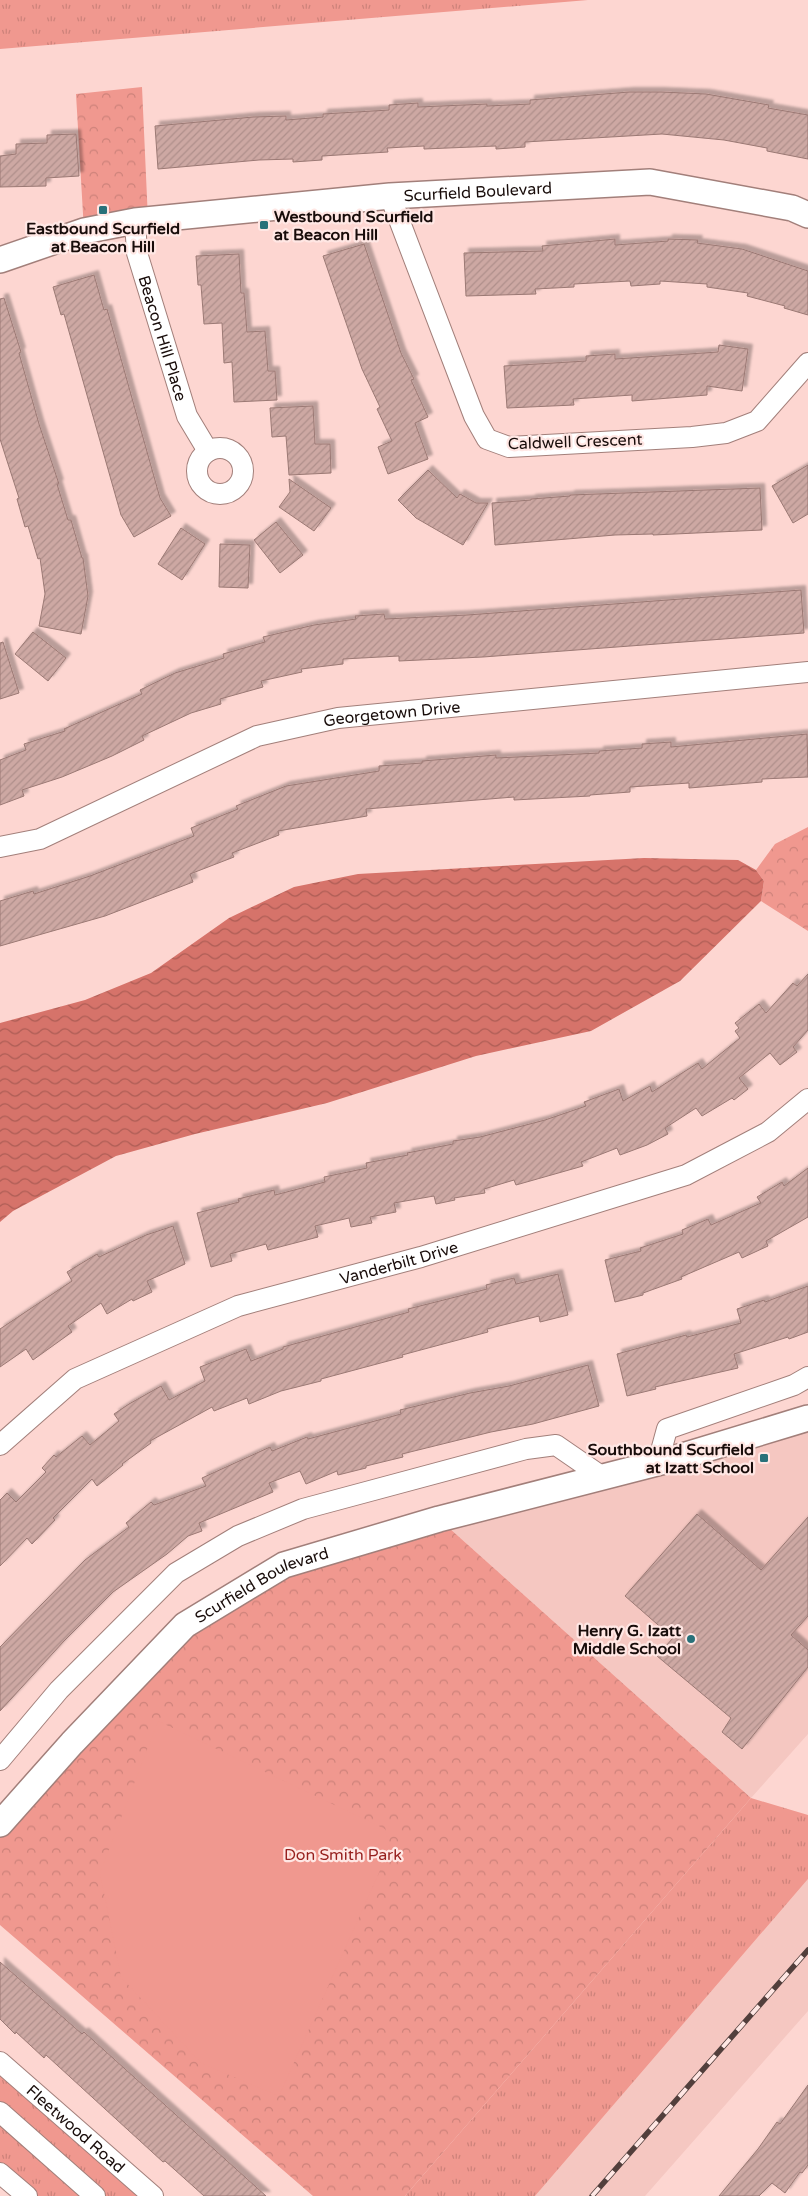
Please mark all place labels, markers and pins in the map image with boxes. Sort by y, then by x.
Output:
marker: Eastbound Scurfield at Beacon Hill [97,204,109,216]
place label: Westbound Scurfield at Beacon Hill [274,207,433,245]
place label: Eastbound Scurfield at Beacon Hill [26,219,180,257]
marker: Westbound Scurfield at Beacon Hill [258,219,270,231]
place label: Southbound Scurfield at Izatt School [588,1440,754,1478]
marker: Southbound Scurfield at Izatt School [758,1452,770,1464]
place label: Henry G. Izatt Middle School [573,1621,682,1659]
marker: Henry G. Izatt Middle School [685,1633,697,1645]

